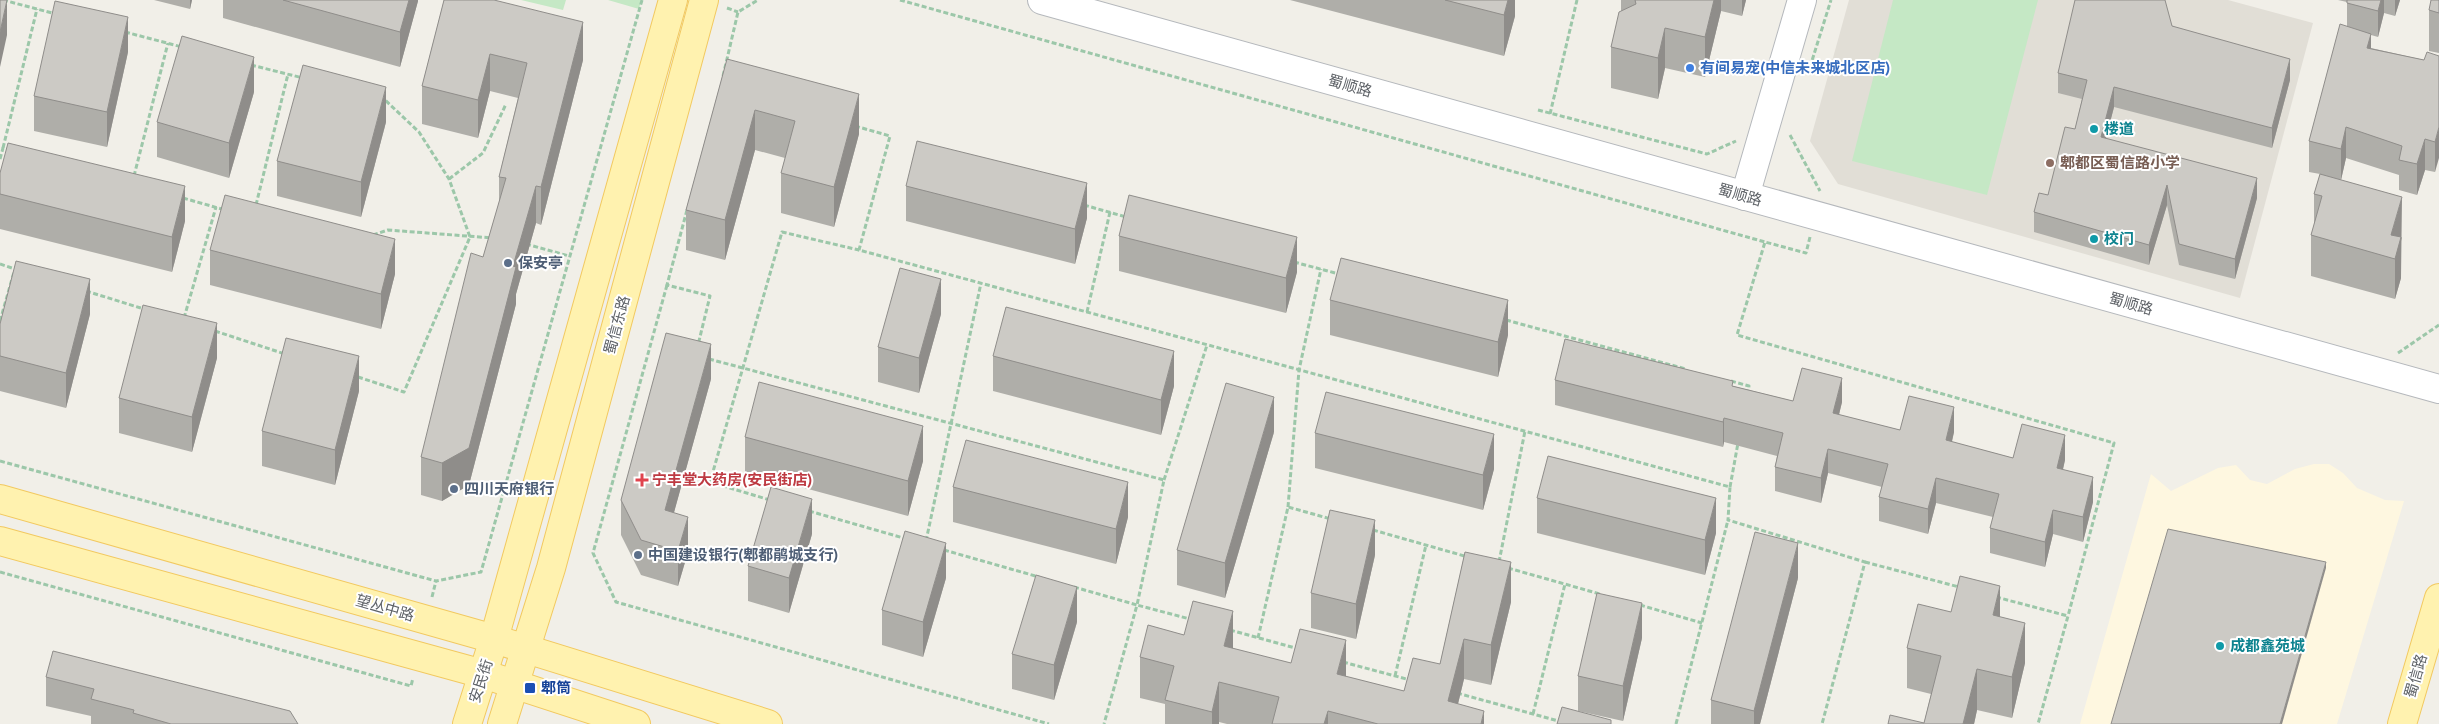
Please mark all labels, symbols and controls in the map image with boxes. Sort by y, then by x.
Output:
place label: 有间易宠(中信未来城北区店) [1700,59,1890,76]
marker: 有间易宠(中信未来城北区店) [1684,62,1696,74]
street label: 蜀顺路 [1326,71,1374,100]
place label: 楼道 [2104,120,2134,137]
marker: 楼道 [2088,123,2100,135]
place label: 郫都区蜀信路小学 [2060,154,2180,171]
marker: 郫都区蜀信路小学 [2044,157,2056,169]
street label: 蜀顺路 [1716,180,1764,209]
place label: 校门 [2104,230,2134,247]
marker: 校门 [2088,233,2100,245]
place label: 保安亭 [518,254,563,271]
marker: 保安亭 [502,257,514,269]
street label: 蜀顺路 [2107,289,2155,318]
street label: 蜀信东路 [601,294,632,356]
place label: 宁丰堂大药房(安民街店) [652,471,812,488]
marker: 宁丰堂大药房(安民街店) [636,474,648,486]
place label: 四川天府银行 [464,480,554,497]
marker: 四川天府银行 [448,483,460,495]
place label: 中国建设银行(郫都鹃城支行) [648,546,838,563]
marker: 中国建设银行(郫都鹃城支行) [632,549,644,561]
street label: 望丛中路 [354,591,416,624]
place label: 成都鑫苑城 [2230,637,2305,654]
marker: 成都鑫苑城 [2214,640,2226,652]
street label: 蜀信路 [2401,652,2430,700]
street label: 安民街 [465,657,496,705]
place label: 郫筒 [541,679,571,696]
marker: 郫筒 [523,681,537,695]

